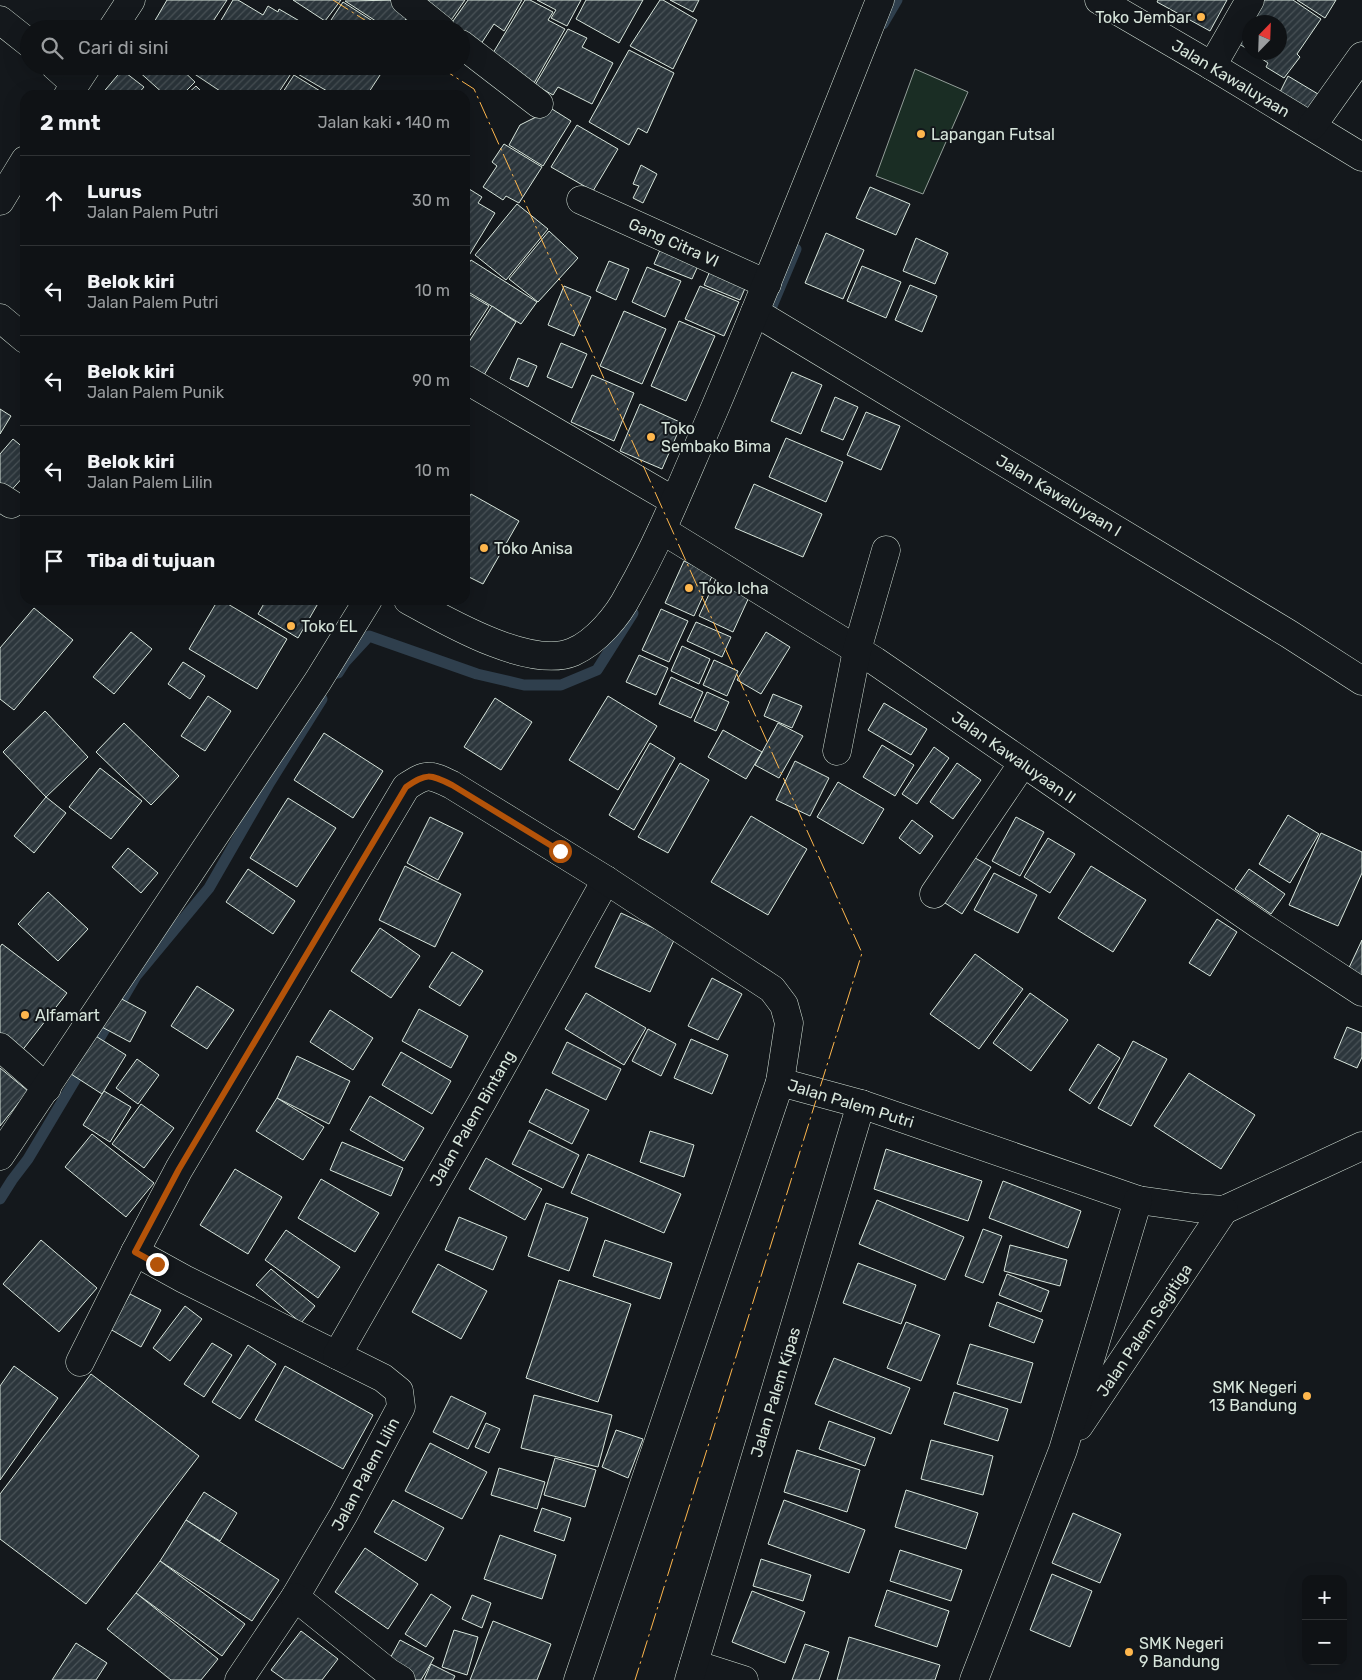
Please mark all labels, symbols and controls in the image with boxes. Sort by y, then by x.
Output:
place label: Toko Jembar [1095,8,1191,27]
marker: Toko Jembar [1195,11,1207,23]
north arrow [1242,15,1287,60]
search box [20,20,470,75]
icon: search [38,34,66,62]
text: Cari di sini [78,36,169,59]
street label: Jalan Kawaluyaan [1168,36,1293,121]
text: 2 mnt [40,110,101,135]
text: Jalan kaki · 140 m [317,113,450,132]
place label: Lapangan Futsal [931,125,1055,144]
marker: Lapangan Futsal [915,128,927,140]
text: Lurus [87,180,142,203]
icon: ahead [40,187,68,215]
text: 30 m [412,191,450,210]
text: Jalan Palem Putri [87,203,218,222]
street label: Gang Citra VI [626,214,722,271]
text: Belok kiri [87,270,174,293]
icon: left [40,277,68,305]
text: 10 m [415,281,450,300]
text: Jalan Palem Putri [87,293,218,312]
text: Belok kiri [87,360,174,383]
icon: left [40,367,68,395]
text: 90 m [412,371,450,390]
text: Jalan Palem Punik [87,383,224,402]
place label: Toko Sembako Bima [661,419,771,456]
marker: Toko Sembako Bima [645,431,657,443]
text: Belok kiri [87,450,174,473]
street label: Jalan Kawaluyaan I [993,451,1125,540]
icon: left [40,457,68,485]
text: 10 m [415,461,450,480]
text: Jalan Palem Lilin [87,473,213,492]
place label: Toko Anisa [494,539,573,558]
marker: Toko Anisa [478,542,490,554]
icon: arrive [40,547,68,575]
text: Tiba di tujuan [87,549,215,572]
place label: Toko Icha [699,579,769,598]
marker: Toko Icha [683,582,695,594]
place label: Toko EL [301,617,358,636]
marker: Toko EL [285,620,297,632]
street label: Jalan Kawaluyaan II [948,707,1079,807]
route start [549,840,572,863]
place label: Alfamart [35,1006,100,1025]
marker: Alfamart [19,1009,31,1021]
street label: Jalan Palem Bintang [426,1047,519,1190]
street label: Jalan Palem Putri [785,1075,916,1132]
route end [146,1253,169,1276]
street label: Jalan Palem Segitiga [1093,1260,1196,1400]
street label: Jalan Palem Kipas [747,1325,804,1460]
place label: SMK Negeri 13 Bandung [1209,1378,1297,1415]
marker: SMK Negeri 13 Bandung [1301,1390,1313,1402]
street label: Jalan Palem Lilin [328,1414,403,1534]
map controls [1302,1575,1347,1665]
button: + [1302,1575,1347,1620]
button: − [1302,1620,1347,1665]
place label: SMK Negeri 9 Bandung [1139,1634,1224,1671]
marker: SMK Negeri 9 Bandung [1123,1646,1135,1658]

